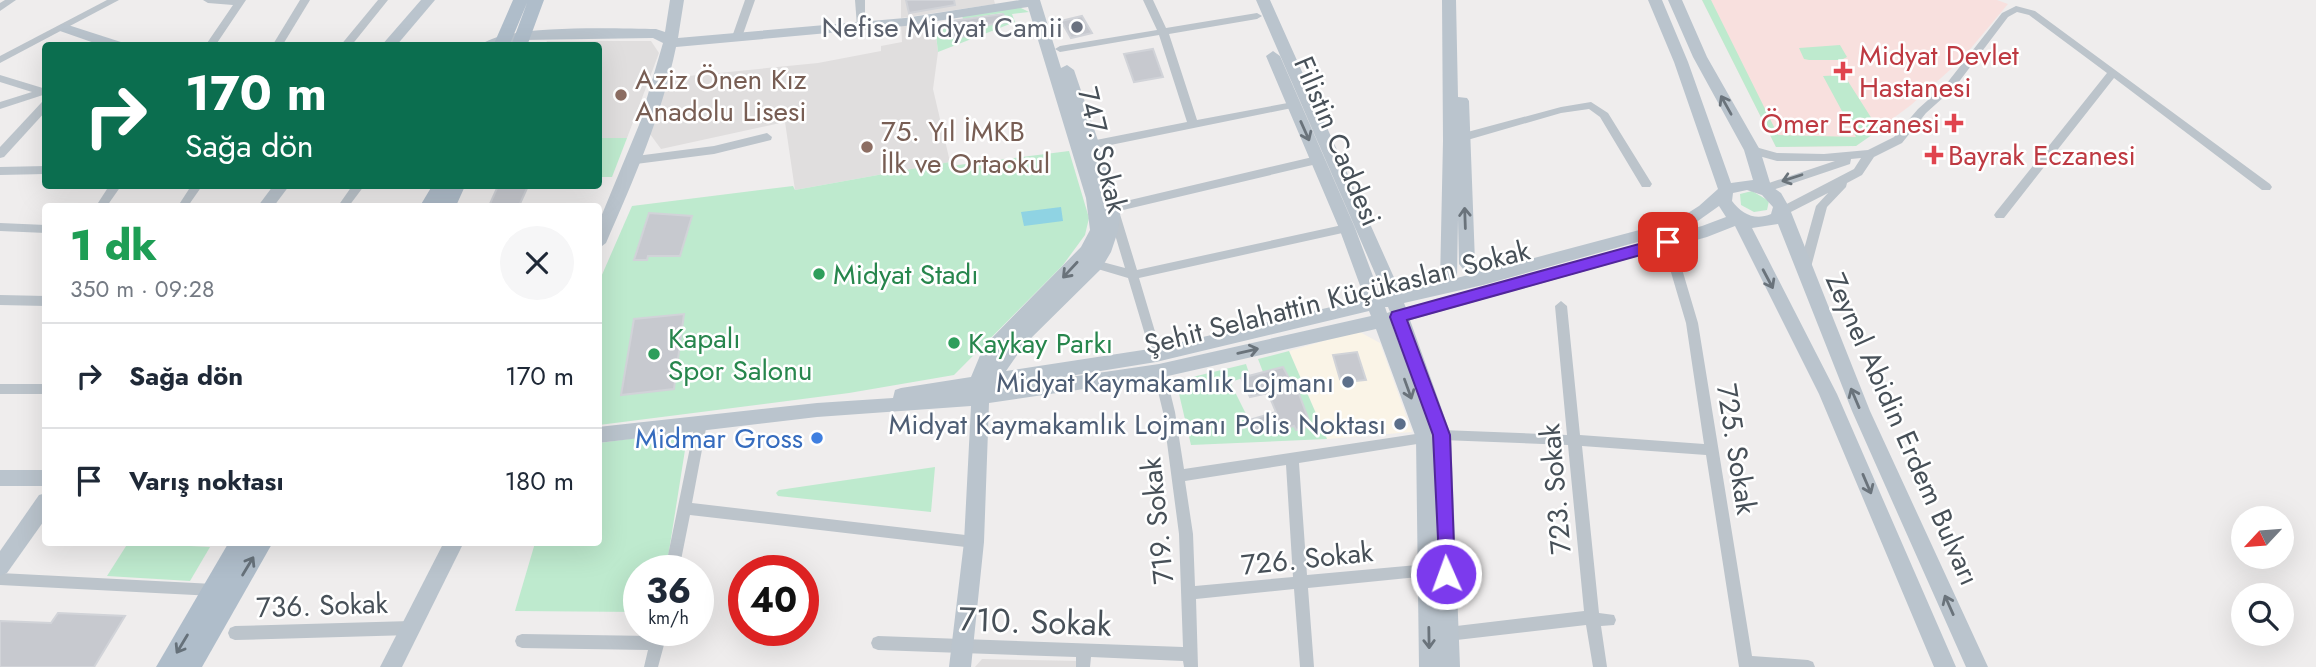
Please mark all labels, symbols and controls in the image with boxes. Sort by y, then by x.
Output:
place label: Nefise Midyat Camii [822,7,1063,48]
marker: Nefise Midyat Camii [1069,19,1085,35]
place label: Midyat Devlet Hastanesi [1859,35,2019,108]
street label: Filistin Caddesi [1283,50,1392,232]
text: 170 m [185,58,327,128]
place label: Aziz Önen Kız Anadolu Lisesi [635,59,807,132]
marker: Midyat Devlet Hastanesi [1833,61,1853,81]
icon: right [70,70,161,161]
street label: 747. Sokak [1067,83,1138,218]
marker: Aziz Önen Kız Anadolu Lisesi [613,87,629,103]
one-way arrow [1719,95,1732,116]
place label: Ömer Eczanesi [1761,103,1940,144]
place label: 75. Yıl İMKB İlk ve Ortaokul [881,111,1050,184]
marker: Ömer Eczanesi [1946,115,1962,131]
one-way arrow [1299,120,1312,141]
text: Sağa dön [185,123,314,169]
place label: Bayrak Eczanesi [1948,135,2136,176]
marker: 75. Yıl İMKB İlk ve Ortaokul [859,139,875,155]
marker: Bayrak Eczanesi [1926,147,1942,163]
one-way arrow [1781,173,1803,185]
one-way arrow [1459,206,1472,229]
pin [1638,212,1698,272]
text: 1 dk [70,215,157,276]
icon: arrive [1649,223,1687,261]
button: close [500,226,574,300]
street label: Şehit Selahattin Küçükaslan Sokak [1140,230,1535,365]
place label: Midyat Stadı [833,254,979,295]
one-way arrow [1062,261,1079,278]
marker: Midyat Stadı [811,266,827,282]
street label: Zeynel Abidin Erdem Bulvarı [1815,267,1990,592]
one-way arrow [1762,268,1775,289]
text: 350 m · 09:28 [70,272,214,306]
place label: Kapalı Spor Salonu [668,318,813,391]
place label: Kaykay Parkı [968,323,1113,364]
marker: Kaykay Parkı [946,335,962,351]
one-way arrow [1236,344,1258,357]
marker: Kapalı Spor Salonu [646,346,662,362]
icon: right [70,357,108,395]
text: Sağa dön [129,357,243,395]
text: 170 m [505,357,574,395]
place label: Midyat Kaymakamlık Lojmanı [996,362,1334,403]
marker: Midyat Kaymakamlık Lojmanı [1340,374,1356,390]
one-way arrow [1402,378,1415,400]
street label: 725. Sokak [1706,381,1767,518]
one-way arrow [1848,387,1861,409]
place label: Midyat Kaymakamlık Lojmanı Polis Noktası [888,404,1386,445]
marker: Midyat Kaymakamlık Lojmanı Polis Noktası [1392,416,1408,432]
place label: Midmar Gross [635,418,803,459]
street label: 723. Sokak [1529,421,1582,556]
marker: Midmar Gross [809,430,825,446]
street label: 719. Sokak [1130,455,1185,586]
icon: arrive [70,462,108,500]
text: Varış noktası [129,462,284,500]
text: 180 m [504,462,574,500]
one-way arrow [1861,473,1874,494]
north arrow [2231,506,2294,569]
map controls [2231,506,2294,646]
street label: 726. Sokak [1239,531,1376,586]
position arrow [1409,537,1483,611]
speed limit sign: 40 [728,555,819,646]
one-way arrow [242,556,256,576]
text: 36 [646,566,691,616]
street label: 736. Sokak [256,583,389,628]
button: search [2231,583,2294,646]
street label: 710. Sokak [958,595,1113,648]
one-way arrow [1942,595,1955,616]
text: km/h [648,605,689,631]
one-way arrow [1423,626,1436,649]
one-way arrow [175,634,189,654]

